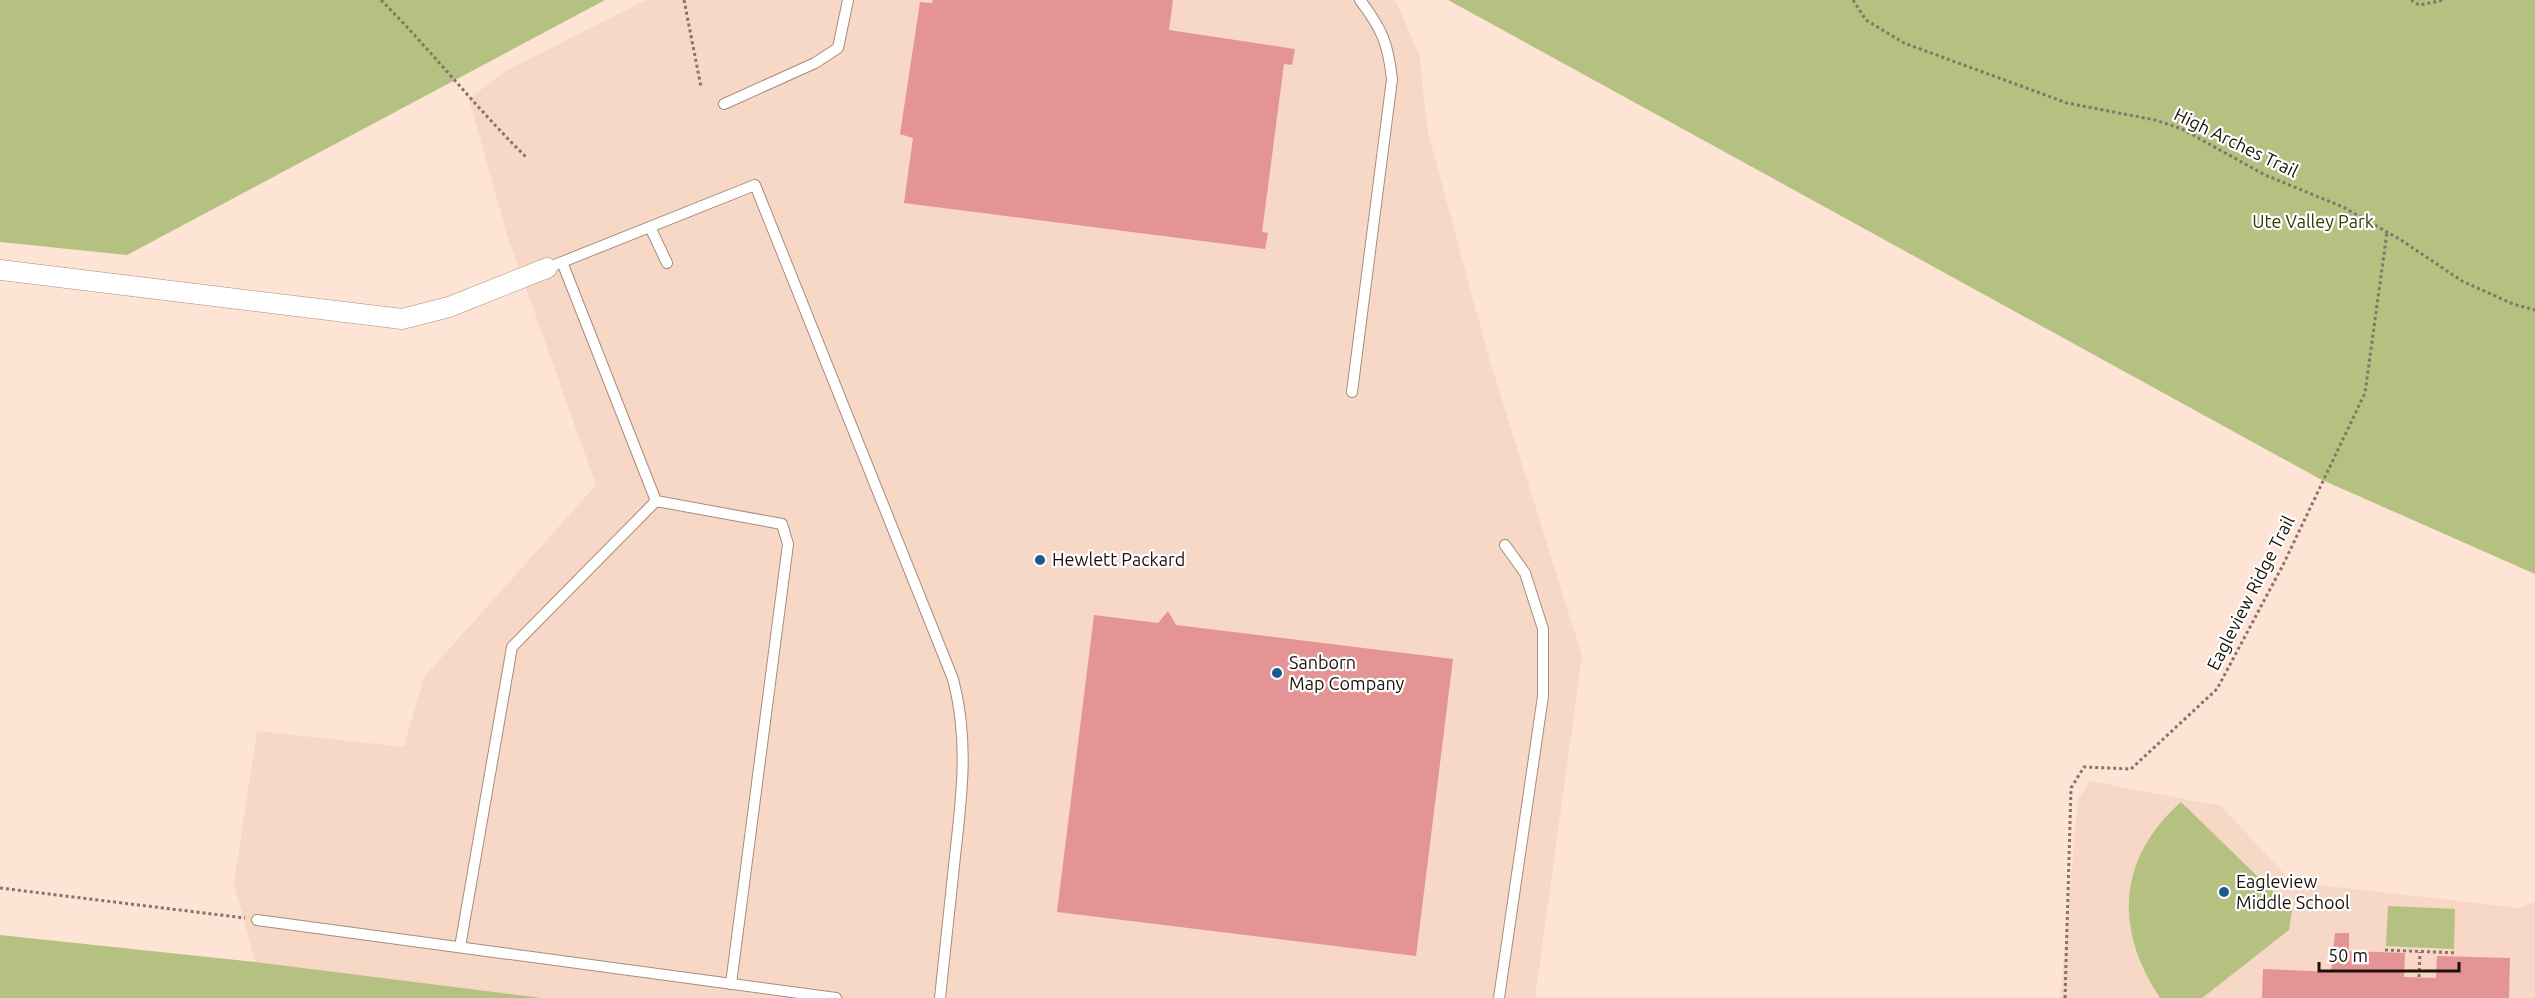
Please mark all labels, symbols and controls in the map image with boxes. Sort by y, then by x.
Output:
street label: High Arches Trail [2171,103,2302,181]
park label: Ute Valley Park [2252,211,2374,231]
street label: Eagleview Ridge Trail [2202,512,2298,673]
place label: Hewlett Packard [1052,549,1185,569]
marker: Hewlett Packard [1033,553,1047,567]
place label: Sanborn Map Company [1289,652,1405,693]
marker: Sanborn Map Company [1270,666,1284,680]
place label: Eagleview Middle School [2236,871,2350,912]
marker: Eagleview Middle School [2217,885,2231,899]
scale bar [2319,935,2458,973]
text: 50 m [2328,945,2368,965]

